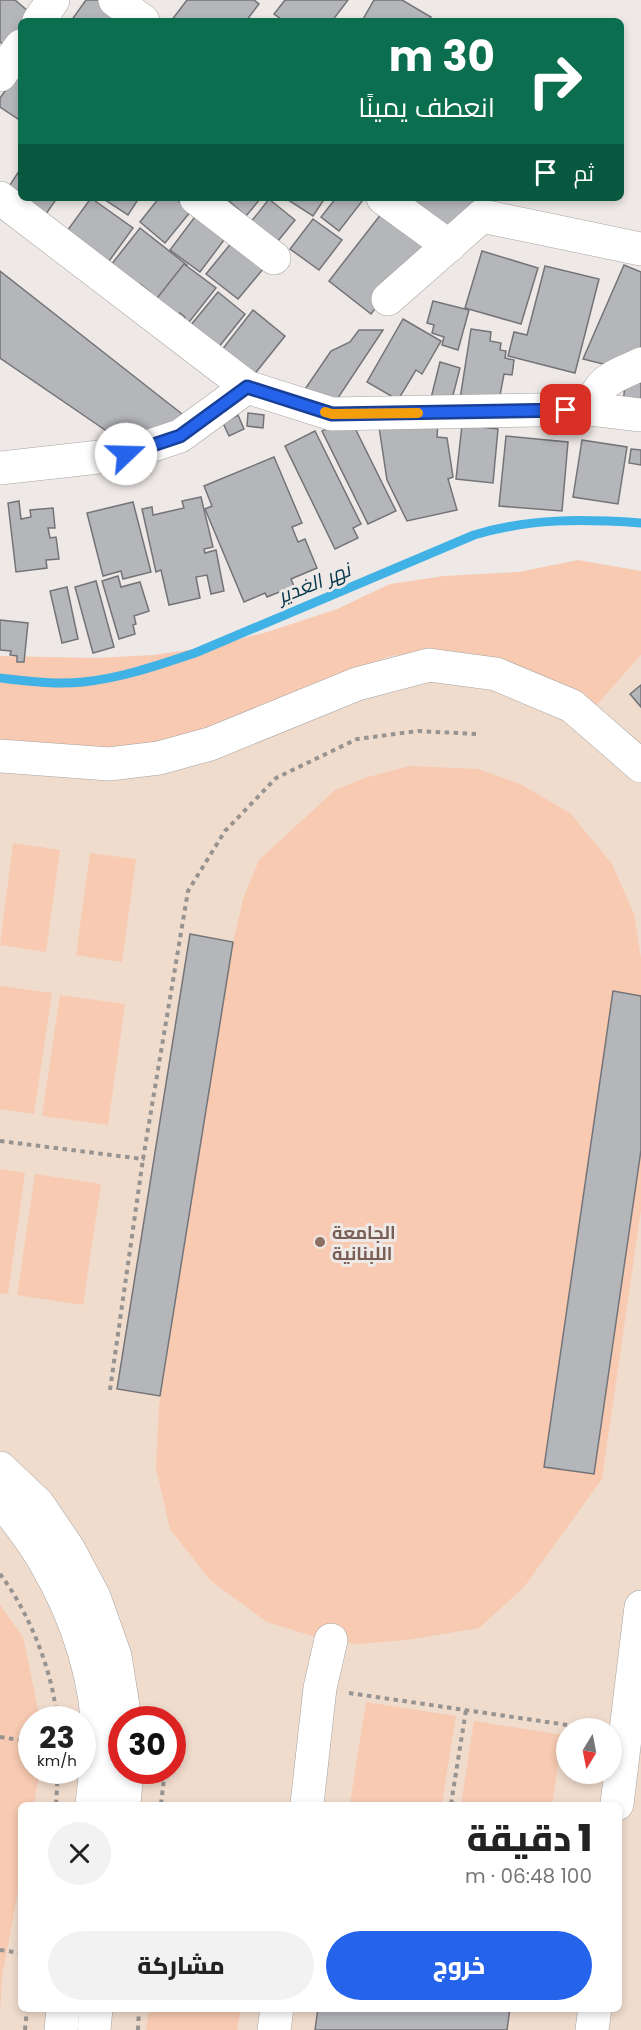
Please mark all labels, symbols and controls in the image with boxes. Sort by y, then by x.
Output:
text: 30 m [389,27,495,86]
icon: right [516,42,594,120]
text: انعطف يمينًا [358,89,495,126]
icon: arrive [529,156,562,189]
text: ثم [574,158,594,189]
pin [540,384,591,435]
icon: arrive [549,393,582,426]
position arrow [94,422,158,486]
water label: نهر الغدير [271,555,357,611]
place label: الجامعة اللبنانية [332,1220,396,1266]
marker: الجامعة اللبنانية [313,1235,327,1249]
speed limit sign: 30 [108,1706,186,1784]
text: 23 [39,1716,75,1759]
north arrow [556,1718,622,1784]
map controls [556,1718,622,1784]
text: km/h [37,1750,77,1771]
text: 1 دقيقة [467,1813,592,1864]
button: close [48,1822,111,1885]
text: 100 m · 06:48 [465,1862,592,1890]
button: مشاركة [48,1931,314,2000]
button: خروج [326,1931,592,2000]

